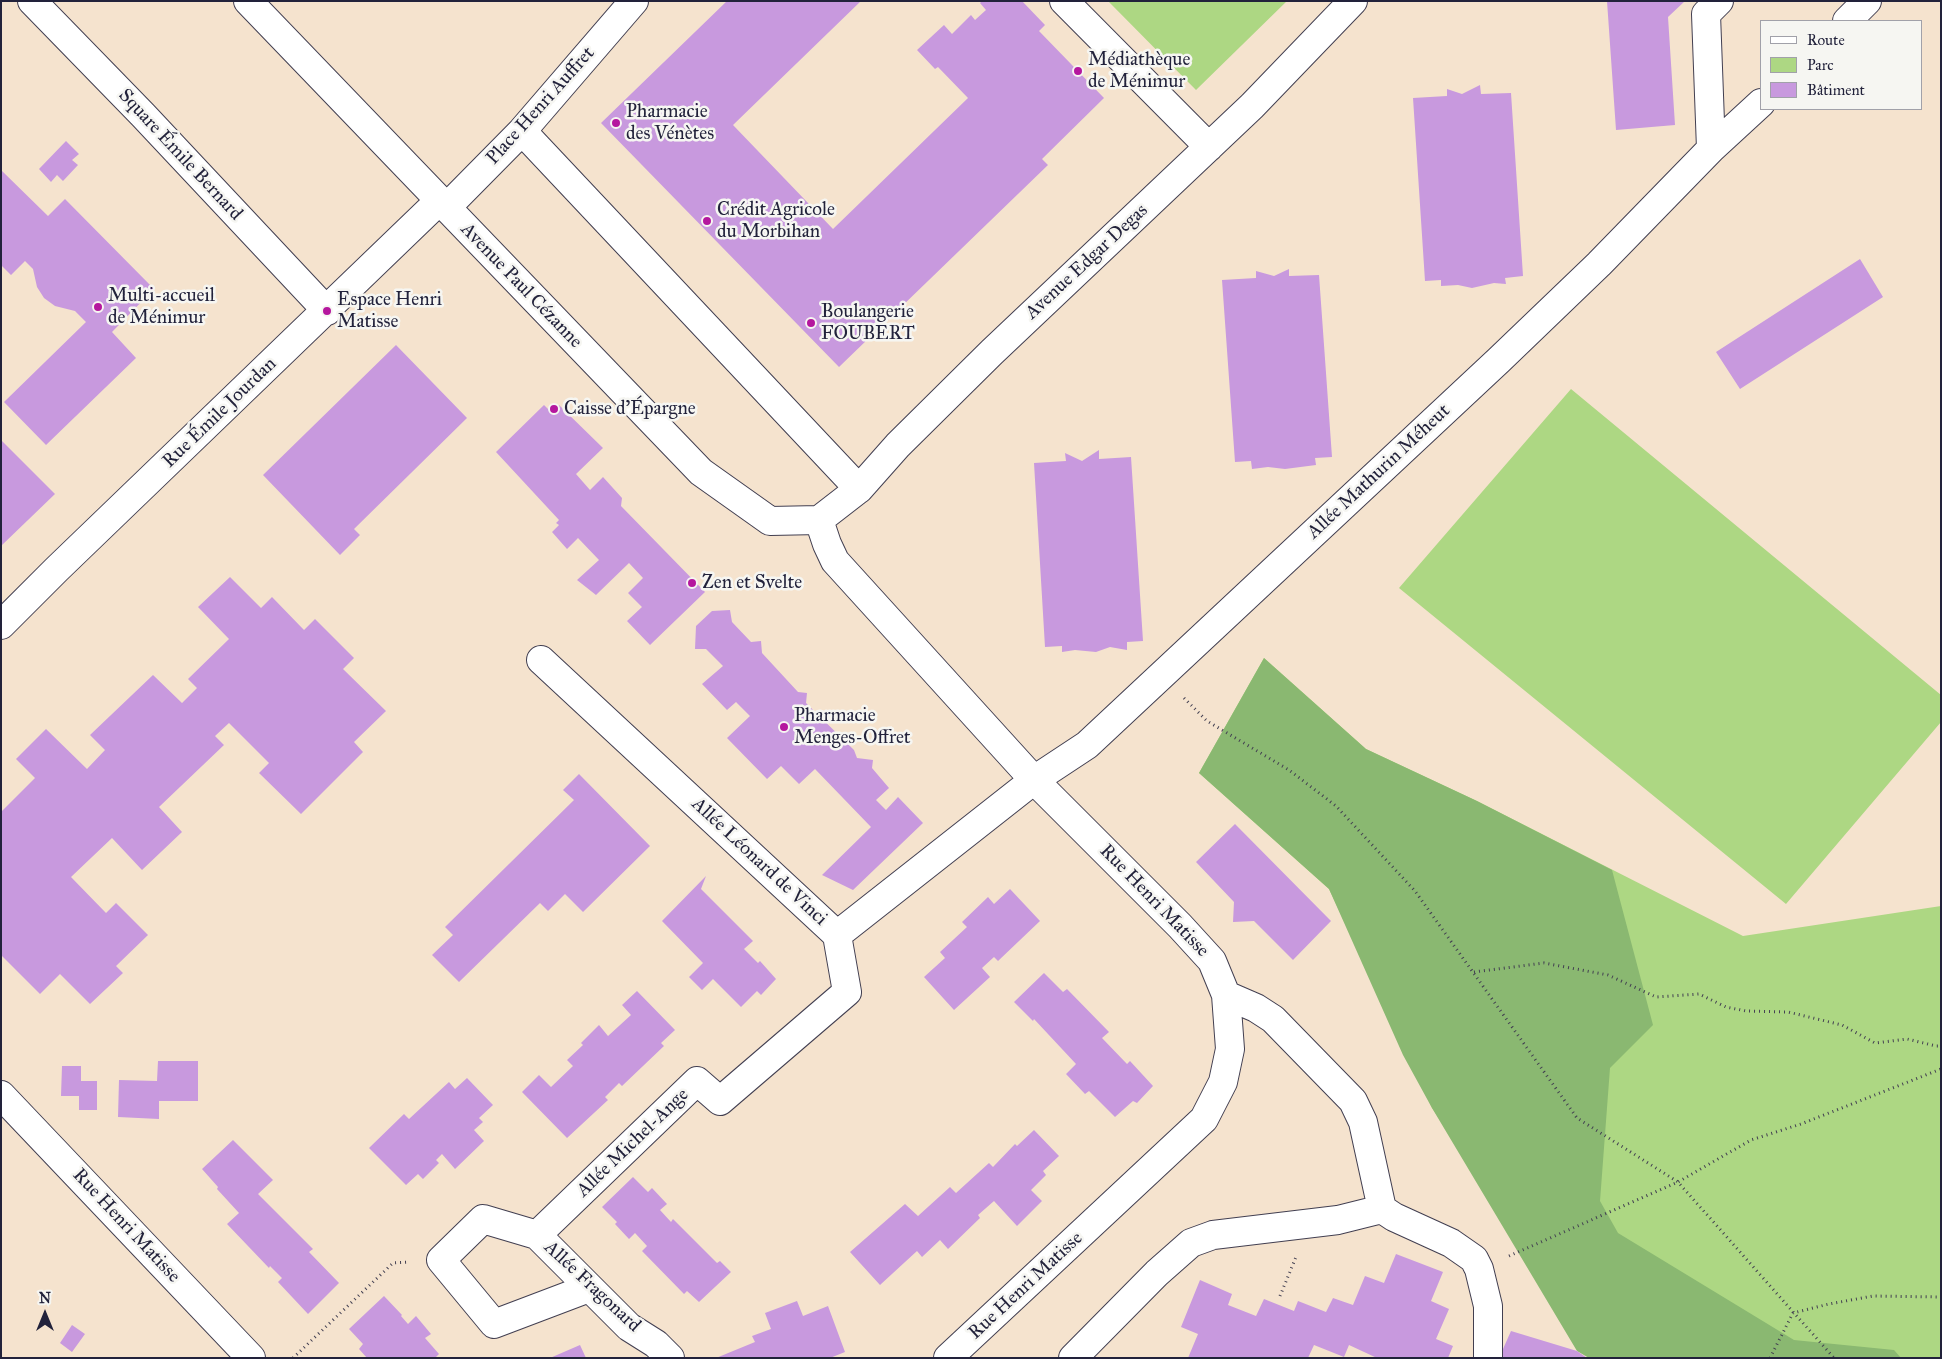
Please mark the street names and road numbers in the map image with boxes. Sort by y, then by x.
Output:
street label: Place Henri Auffret [482,42,600,170]
street label: Square Émile Bernard [113,85,247,225]
street label: Avenue Edgar Degas [1021,199,1153,325]
street label: Avenue Paul Cézanne [455,219,587,353]
street label: Rue Émile Jourdan [158,353,282,473]
street label: Allée Mathurin Méheut [1303,400,1455,544]
street label: Allée Léonard de Vinci [686,793,832,931]
street label: Rue Henri Matisse [1095,840,1213,962]
street label: Allée Michel-Ange [572,1084,694,1202]
street label: Rue Henri Matisse [67,1164,185,1288]
street label: Rue Henri Matisse [964,1227,1088,1345]
street label: Allée Fragonard [539,1237,645,1337]

